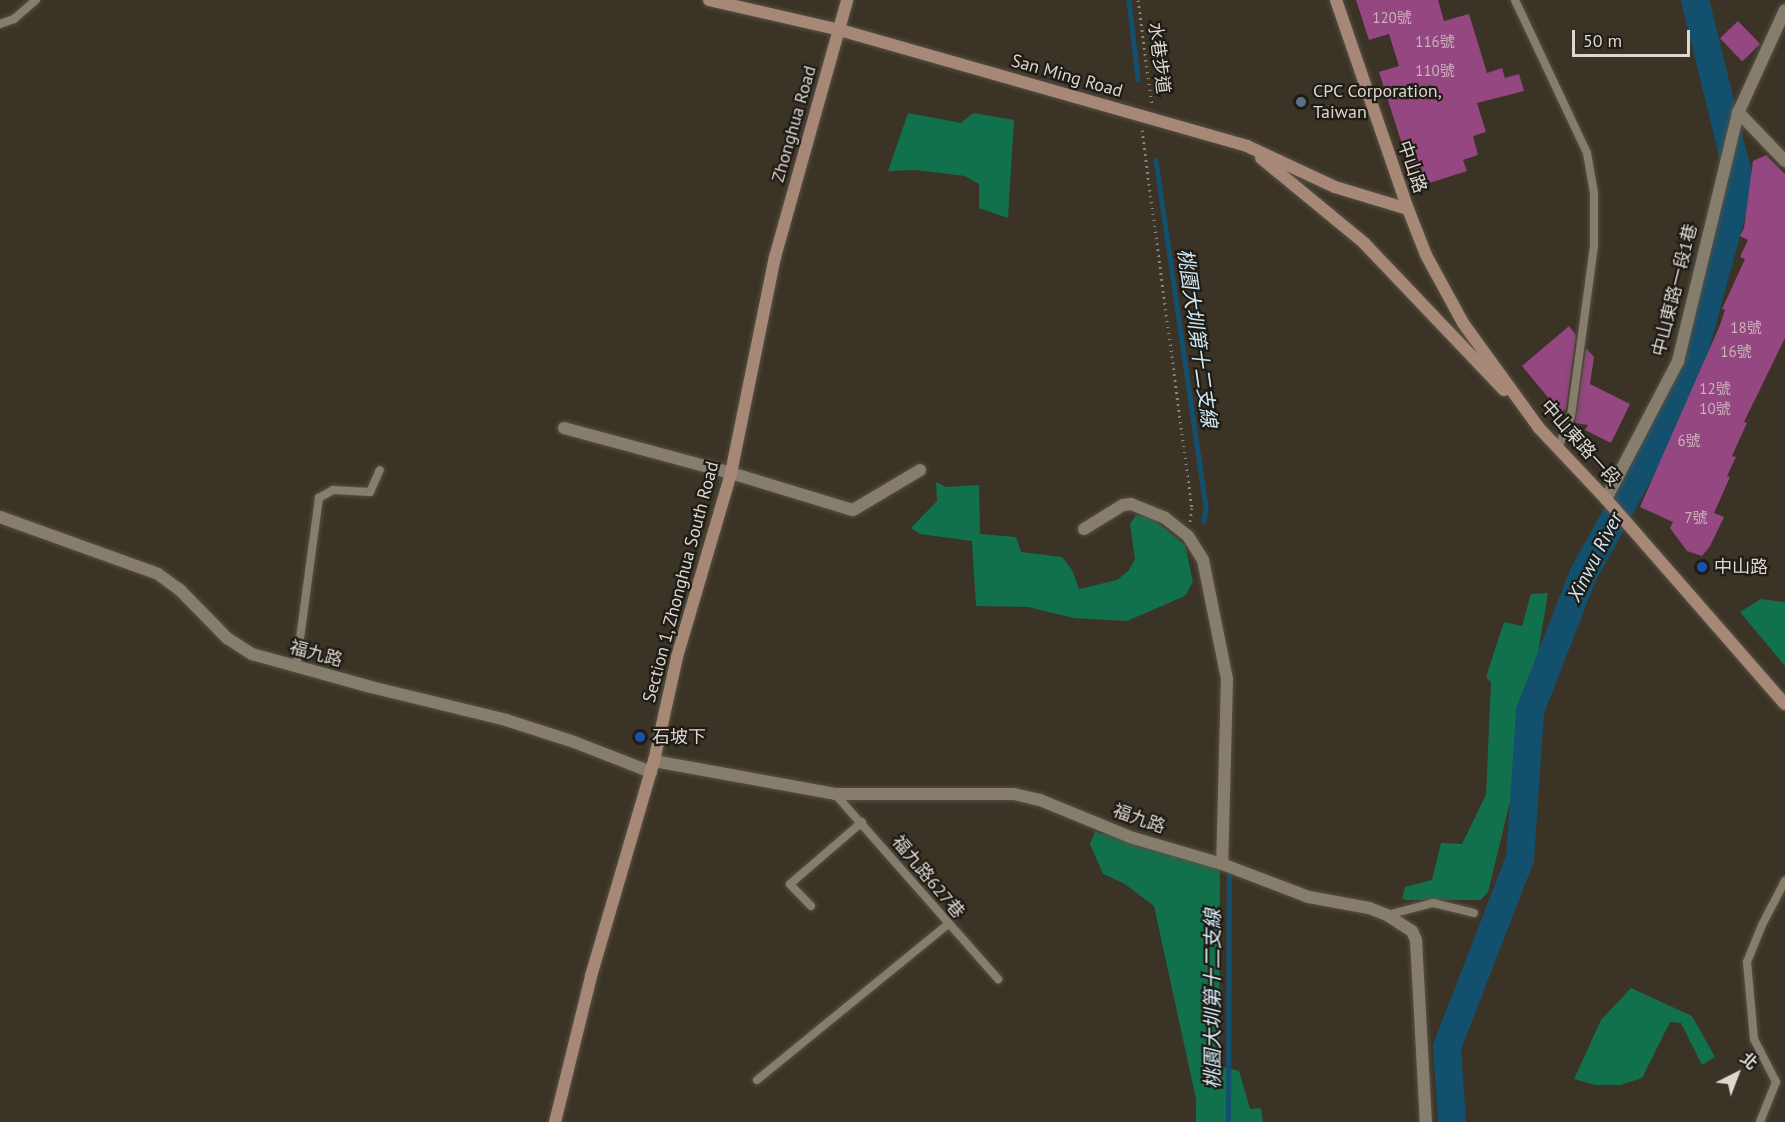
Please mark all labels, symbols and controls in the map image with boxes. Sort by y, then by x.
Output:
house number: 120號 [1372,9,1412,27]
scale bar [1575,18,1694,56]
street label: 水巷步道 [1144,21,1174,95]
text: 50 m [1583,29,1622,52]
house number: 116號 [1415,33,1455,51]
street label: San Ming Road [1009,50,1125,102]
house number: 110號 [1415,62,1455,80]
street label: Zhonghua Road [767,63,821,185]
place label: CPC Corporation, Taiwan [1313,81,1442,124]
marker: CPC Corporation, Taiwan [1294,95,1308,109]
street label: 中山路 [1393,138,1431,196]
street label: 中山東路一段1巷 [1648,221,1702,359]
water label: 桃園大圳第十二支線 [1173,247,1221,429]
house number: 18號 [1730,319,1762,337]
house number: 16號 [1720,343,1752,361]
house number: 12號 [1699,380,1731,398]
street label: 中山東路一段 [1536,396,1624,490]
house number: 10號 [1699,400,1731,418]
house number: 6號 [1677,432,1701,450]
street label: Section 1, Zhonghua South Road [638,458,724,706]
water label: Xinwu River [1562,508,1628,606]
house number: 7號 [1684,509,1708,527]
place label: 中山路 [1714,556,1768,578]
marker: 中山路 [1695,560,1709,574]
street label: 福九路 [287,637,345,671]
place label: 石坡下 [652,726,706,748]
marker: 石坡下 [633,730,647,744]
street label: 福九路 [1110,800,1168,838]
street label: 福九路627巷 [887,831,969,923]
water label: 桃園大圳第十二支線 [1201,909,1225,1089]
north arrow [1707,1044,1767,1104]
text: 北 [1736,1048,1762,1073]

